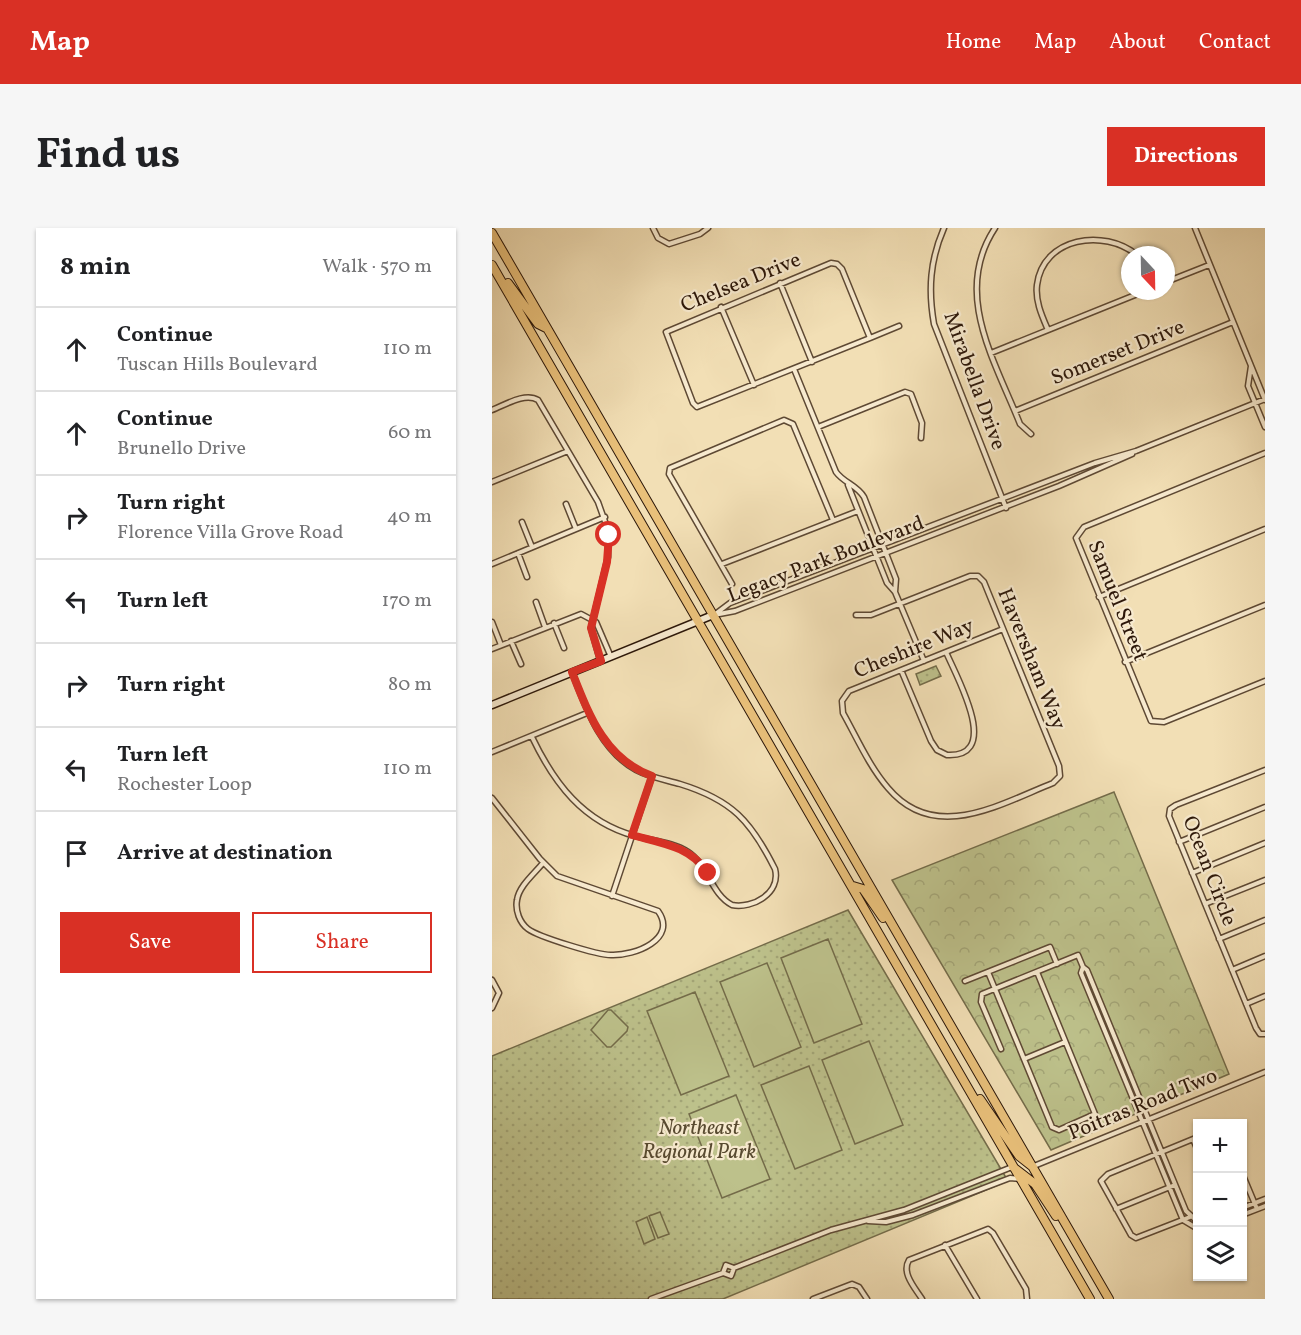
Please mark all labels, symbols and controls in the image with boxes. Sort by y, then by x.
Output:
text: Map [30,23,90,62]
text: Home [946,28,1001,57]
text: Map [1034,28,1076,57]
text: About [1109,28,1166,57]
text: Contact [1199,28,1271,57]
text: Find us [36,127,180,186]
button: Directions [1107,127,1265,186]
street label: Chelsea Drive [677,246,806,320]
north arrow [1121,246,1175,300]
text: 8 min [60,249,131,285]
text: Walk · 570 m [322,253,432,281]
street label: Mirabella Drive [936,308,1012,454]
street label: Somerset Drive [1047,313,1189,393]
text: Continue [117,320,213,351]
icon: ahead [60,333,93,366]
text: 110 m [383,335,432,363]
text: Tuscan Hills Boulevard [117,351,318,379]
text: Continue [117,404,213,435]
icon: ahead [60,417,93,450]
text: 60 m [388,419,432,447]
text: Brunello Drive [117,435,246,463]
text: Turn right [117,488,225,519]
icon: right [60,501,93,534]
text: 40 m [387,503,432,531]
street label: Legacy Park Boulevard [723,509,929,611]
text: Florence Villa Grove Road [117,519,344,547]
route start [595,521,621,547]
street label: Samuel Street [1080,536,1154,666]
street label: Haversham Way [989,584,1073,735]
icon: left [60,585,93,618]
text: Turn left [117,586,208,617]
text: 170 m [382,587,432,615]
street label: Cheshire Way [850,612,979,686]
icon: right [60,669,93,702]
text: Turn right [117,670,225,701]
text: 80 m [388,671,432,699]
text: Turn left [117,740,208,771]
icon: left [60,753,93,786]
text: 110 m [383,755,432,783]
text: Rochester Loop [117,771,252,799]
street label: Ocean Circle [1175,812,1243,930]
icon: arrive [60,837,93,870]
text: Arrive at destination [117,838,333,869]
route end [694,859,720,885]
button: Save [60,912,240,973]
button: Share [252,912,432,973]
street label: Poitras Road Two [1064,1062,1222,1148]
park label: Northeast Regional Park [642,1114,756,1167]
map controls [1193,1119,1247,1281]
button: + [1193,1119,1247,1173]
button: − [1193,1173,1247,1227]
button: layers [1193,1227,1247,1281]

